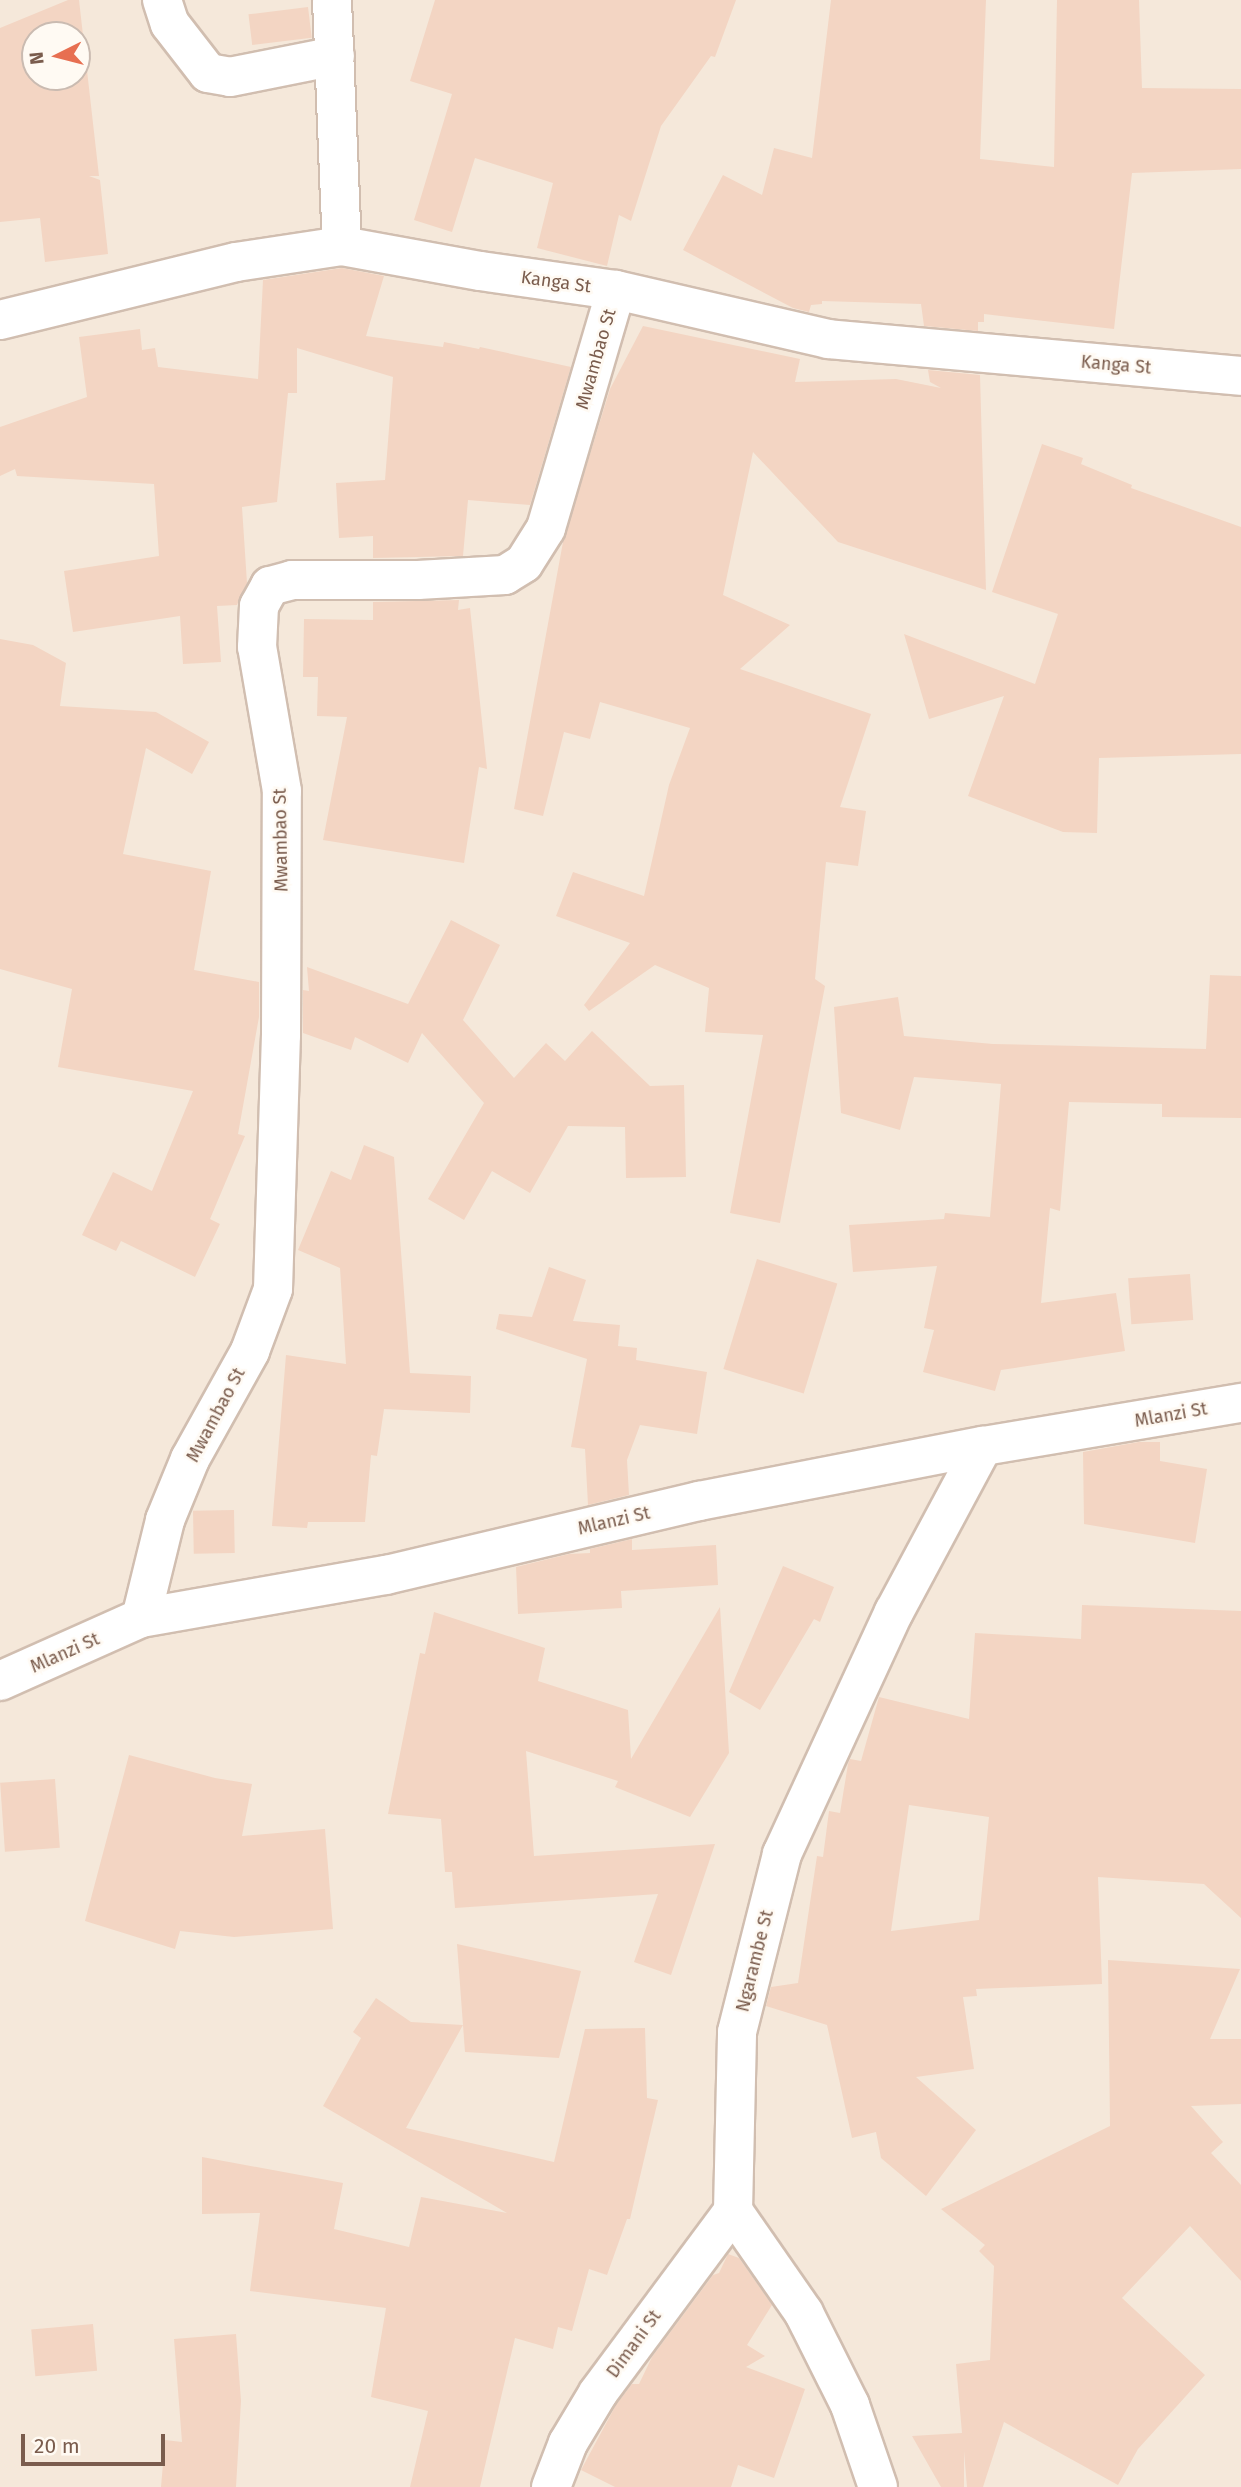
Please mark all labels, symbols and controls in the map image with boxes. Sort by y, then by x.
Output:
north arrow [21,21,91,91]
text: N [25,51,49,66]
street label: Kanga St [519,266,593,298]
street label: Mwambao St [571,306,621,412]
street label: Kanga St [1080,351,1152,379]
street label: Mwambao St [269,788,293,892]
street label: Mwambao St [182,1364,250,1466]
street label: Mlanzi St [1133,1398,1209,1432]
street label: Mlanzi St [576,1502,652,1540]
street label: Mlanzi St [27,1628,103,1678]
street label: Ngarambe St [732,1908,778,2014]
street label: Dimani St [602,2306,666,2382]
scale bar [24,2420,168,2464]
text: 20 m [34,2433,80,2459]

